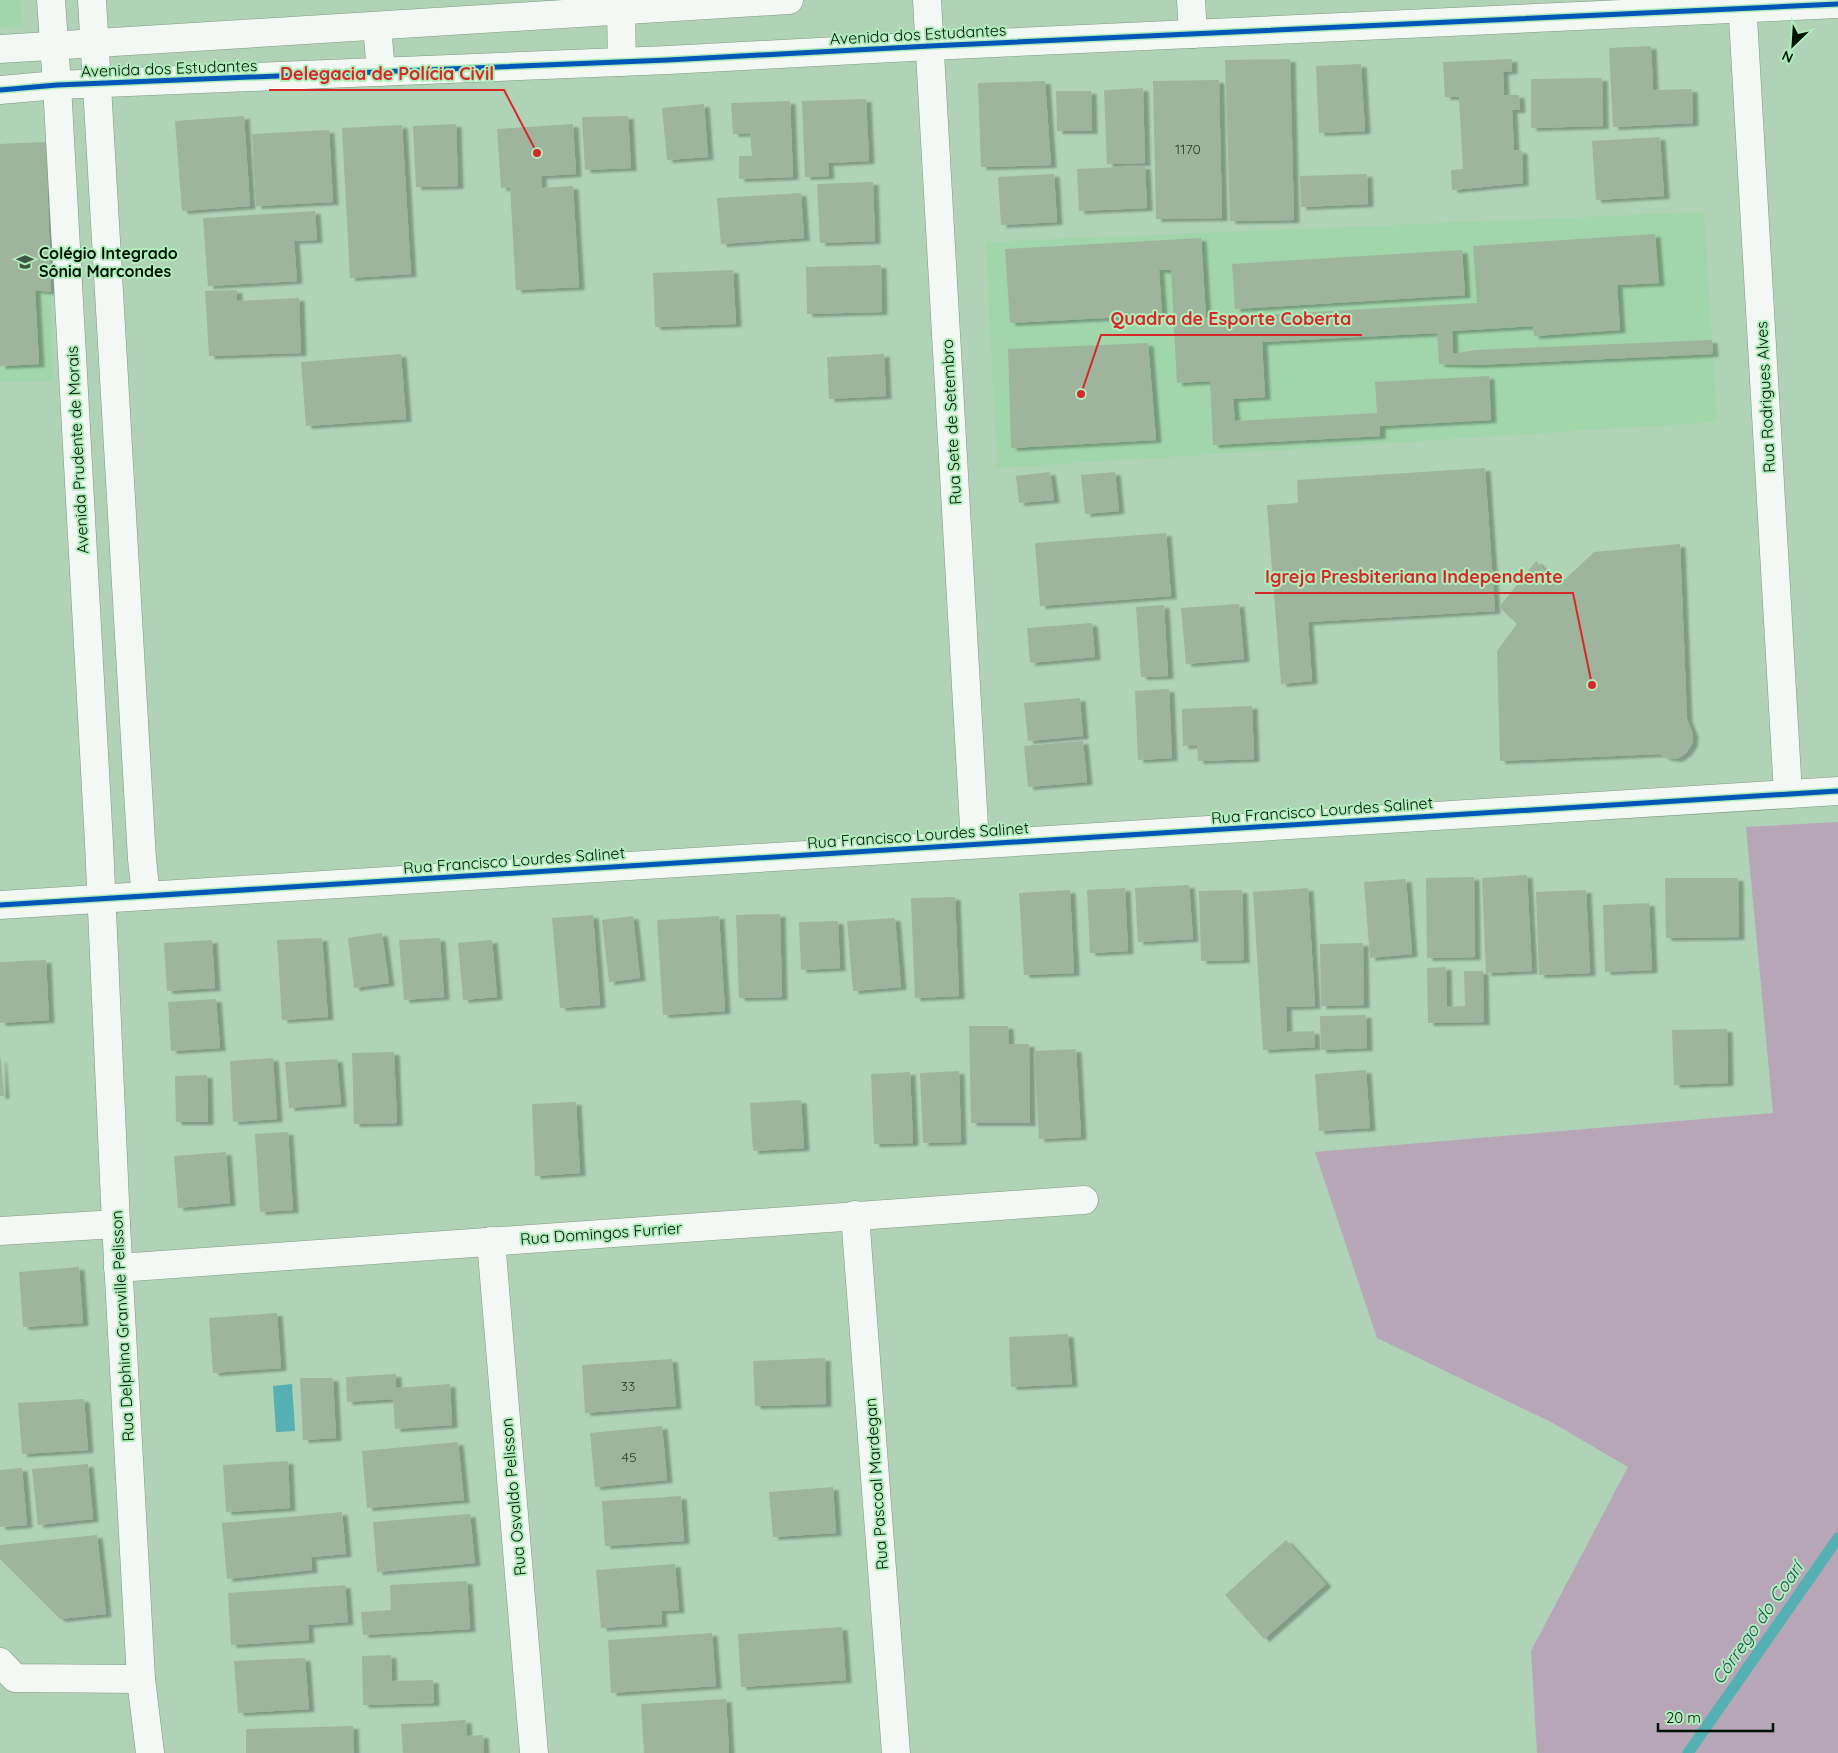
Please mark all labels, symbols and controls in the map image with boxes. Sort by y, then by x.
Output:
street label: Avenida dos Estudantes [829,19,1007,49]
north arrow [1768,20,1818,70]
text: N [1779,46,1796,67]
street label: Avenida dos Estudantes [80,55,258,81]
callout: Delegacia de Polícia Civil [269,57,504,90]
text: Delegacia de Polícia Civil [280,62,494,85]
house number: 1170 [1175,140,1201,158]
place label: Colégio Integrado Sônia Marcondes [39,243,178,281]
school or university icon: Colégio Integrado Sônia Marcondes [15,252,35,272]
callout: Quadra de Esporte Coberta [1101,302,1362,335]
text: Quadra de Esporte Coberta [1111,307,1351,330]
street label: Rua Rodrigues Alves [1751,321,1779,473]
street label: Rua Sete de Setembro [937,339,965,505]
street label: Avenida Prudente de Morais [62,346,92,554]
callout: Igreja Presbiteriana Independente [1255,560,1573,593]
text: Igreja Presbiteriana Independente [1265,565,1563,588]
street label: Rua Francisco Lourdes Salinet [1210,792,1434,828]
street label: Rua Francisco Lourdes Salinet [806,817,1030,853]
street label: Rua Francisco Lourdes Salinet [402,842,626,878]
street label: Rua Delphina Granville Pelisson [106,1210,138,1442]
street label: Rua Domingos Furrier [519,1217,683,1249]
house number: 33 [621,1377,635,1395]
street label: Rua Pascoal Mardegan [860,1397,892,1571]
street label: Rua Osvaldo Pelisson [496,1417,530,1577]
house number: 45 [621,1448,637,1466]
water label: Córrego do Coarí [1706,1555,1809,1689]
scale bar [1658,1700,1773,1732]
text: 20 m [1666,1708,1701,1727]

